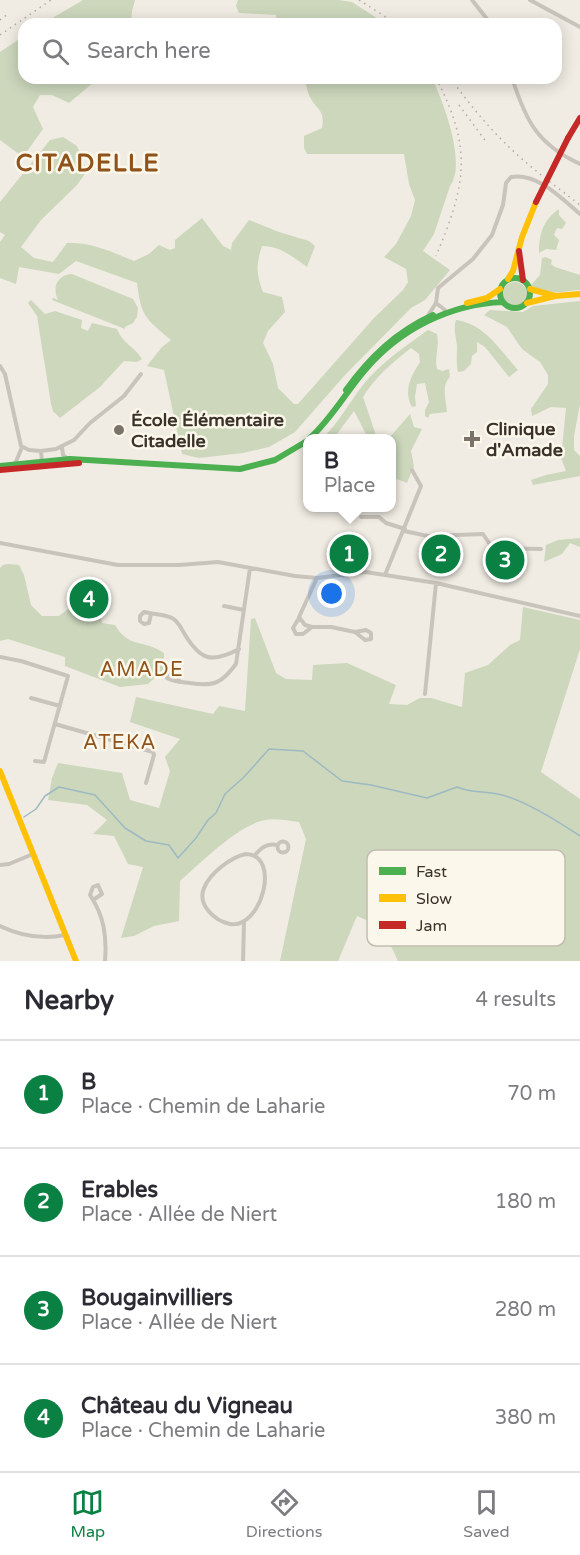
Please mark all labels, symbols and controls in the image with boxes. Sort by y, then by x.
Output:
search box [18,18,562,84]
icon: search [39,35,72,68]
text: Search here [87,38,211,64]
district label: CITADELLE [16,149,160,178]
place label: École Élémentaire Citadelle [131,409,284,452]
place label: Clinique d'Amade [486,418,563,461]
marker: École Élémentaire Citadelle [112,423,126,437]
marker: Clinique d'Amade [463,430,481,448]
popup [303,434,396,512]
text: B [324,448,339,474]
text: Place [324,474,375,498]
pin: 1 [330,532,368,576]
pin: 2 [422,532,460,576]
pin: 3 [486,538,524,582]
pin: 4 [70,576,109,622]
your location [317,579,346,608]
district label: AMADE [100,658,184,682]
district label: ATEKA [83,731,157,755]
legend [367,850,565,946]
text: Fast [416,862,447,882]
text: Slow [416,889,452,909]
text: Jam [416,916,447,936]
text: Nearby [24,985,114,1016]
text: 4 results [476,988,556,1012]
text: B [81,1069,96,1095]
text: 1 [37,1082,50,1106]
text: 70 m [507,1082,556,1106]
text: Place · Chemin de Laharie [81,1095,325,1119]
text: Erables [81,1177,158,1203]
text: 2 [37,1190,50,1214]
text: 180 m [495,1190,556,1214]
text: Place · Allée de Niert [81,1203,277,1227]
text: Bougainvilliers [81,1285,233,1311]
text: 3 [37,1298,50,1322]
text: 280 m [495,1298,556,1322]
text: Place · Allée de Niert [81,1311,277,1335]
text: Château du Vigneau [81,1393,293,1419]
text: 4 [37,1406,50,1430]
text: 380 m [495,1406,556,1430]
text: Place · Chemin de Laharie [81,1419,325,1443]
tab: Map [70,1486,105,1542]
tab: Directions [246,1486,322,1542]
tab: Saved [463,1486,510,1542]

